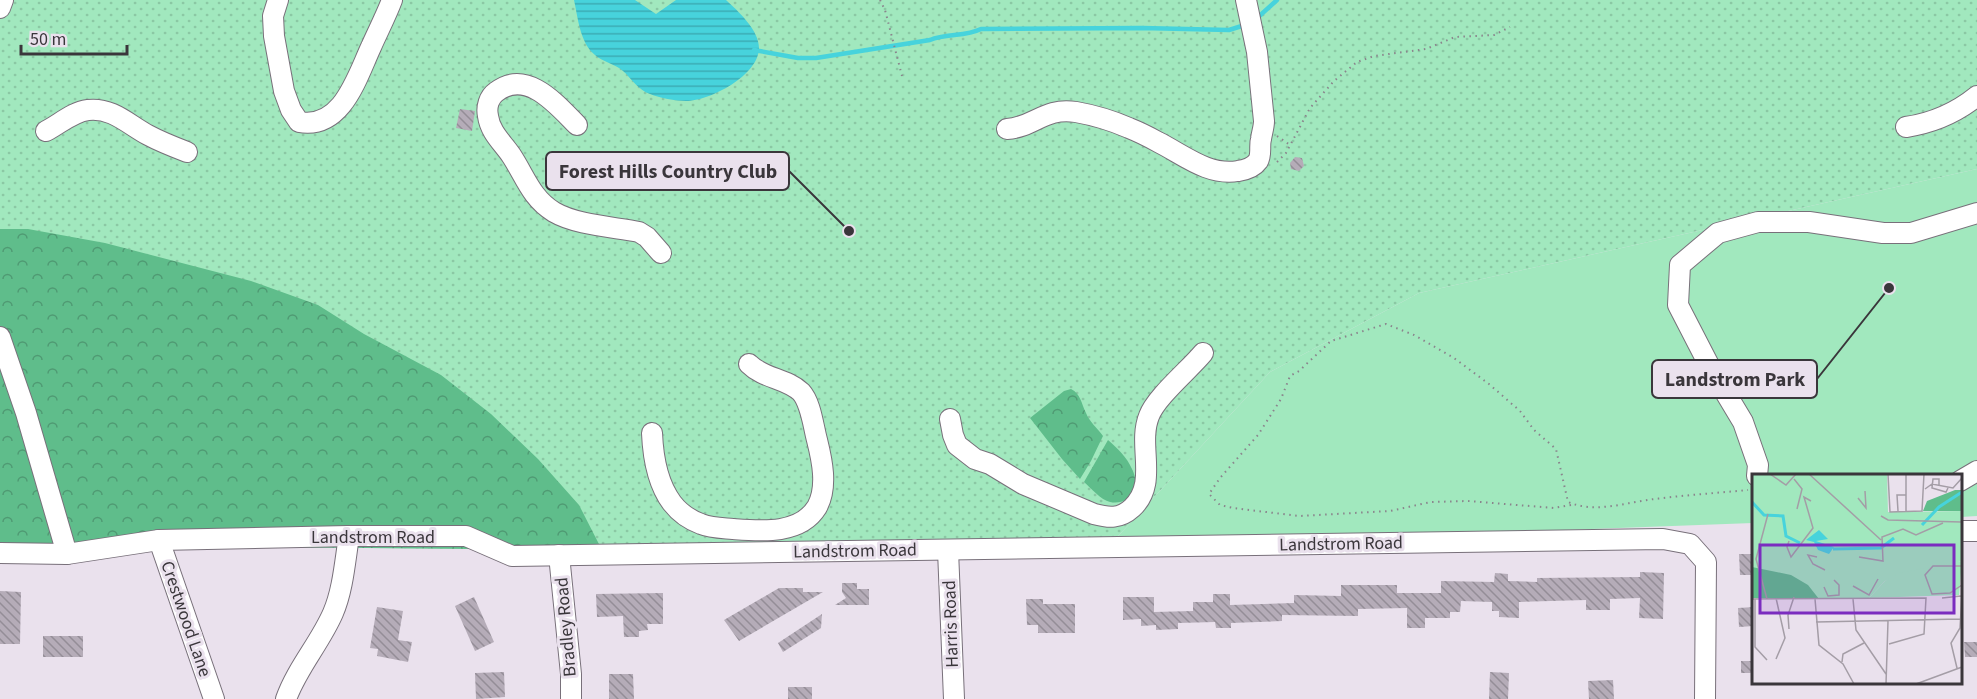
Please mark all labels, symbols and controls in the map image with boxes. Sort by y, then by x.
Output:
scale bar [21,18,128,56]
text: 50 m [30,27,66,52]
callout: Forest Hills Country Club [546,152,789,190]
text: Forest Hills Country Club [559,158,777,186]
callout: Landstrom Park [1652,360,1817,398]
text: Landstrom Park [1665,366,1805,394]
inset map [1752,474,1962,684]
street label: Landstrom Road [311,525,435,550]
street label: Landstrom Road [1279,530,1403,558]
street label: Landstrom Road [793,537,917,565]
street label: Crestwood Lane [154,558,218,680]
street label: Bradley Road [549,576,583,678]
street label: Harris Road [937,580,965,668]

